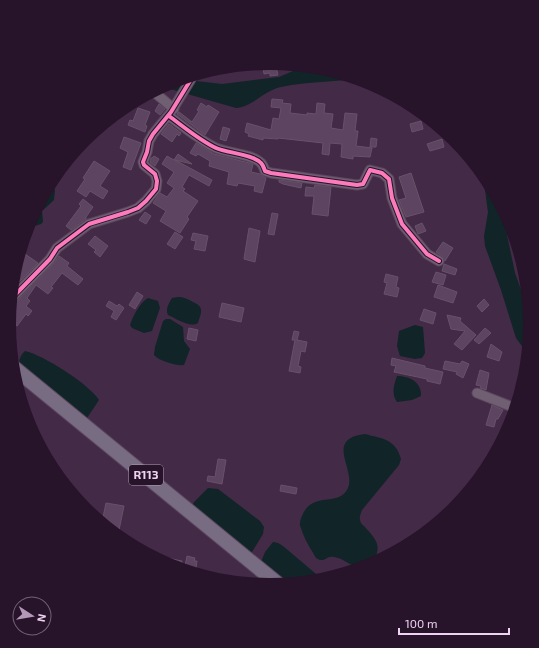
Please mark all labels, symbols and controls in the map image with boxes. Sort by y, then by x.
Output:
road number: R113 [129,465,163,485]
north arrow [12,596,52,636]
scale bar [399,610,509,636]
text: N [35,613,49,623]
text: 100 m [405,616,437,630]

